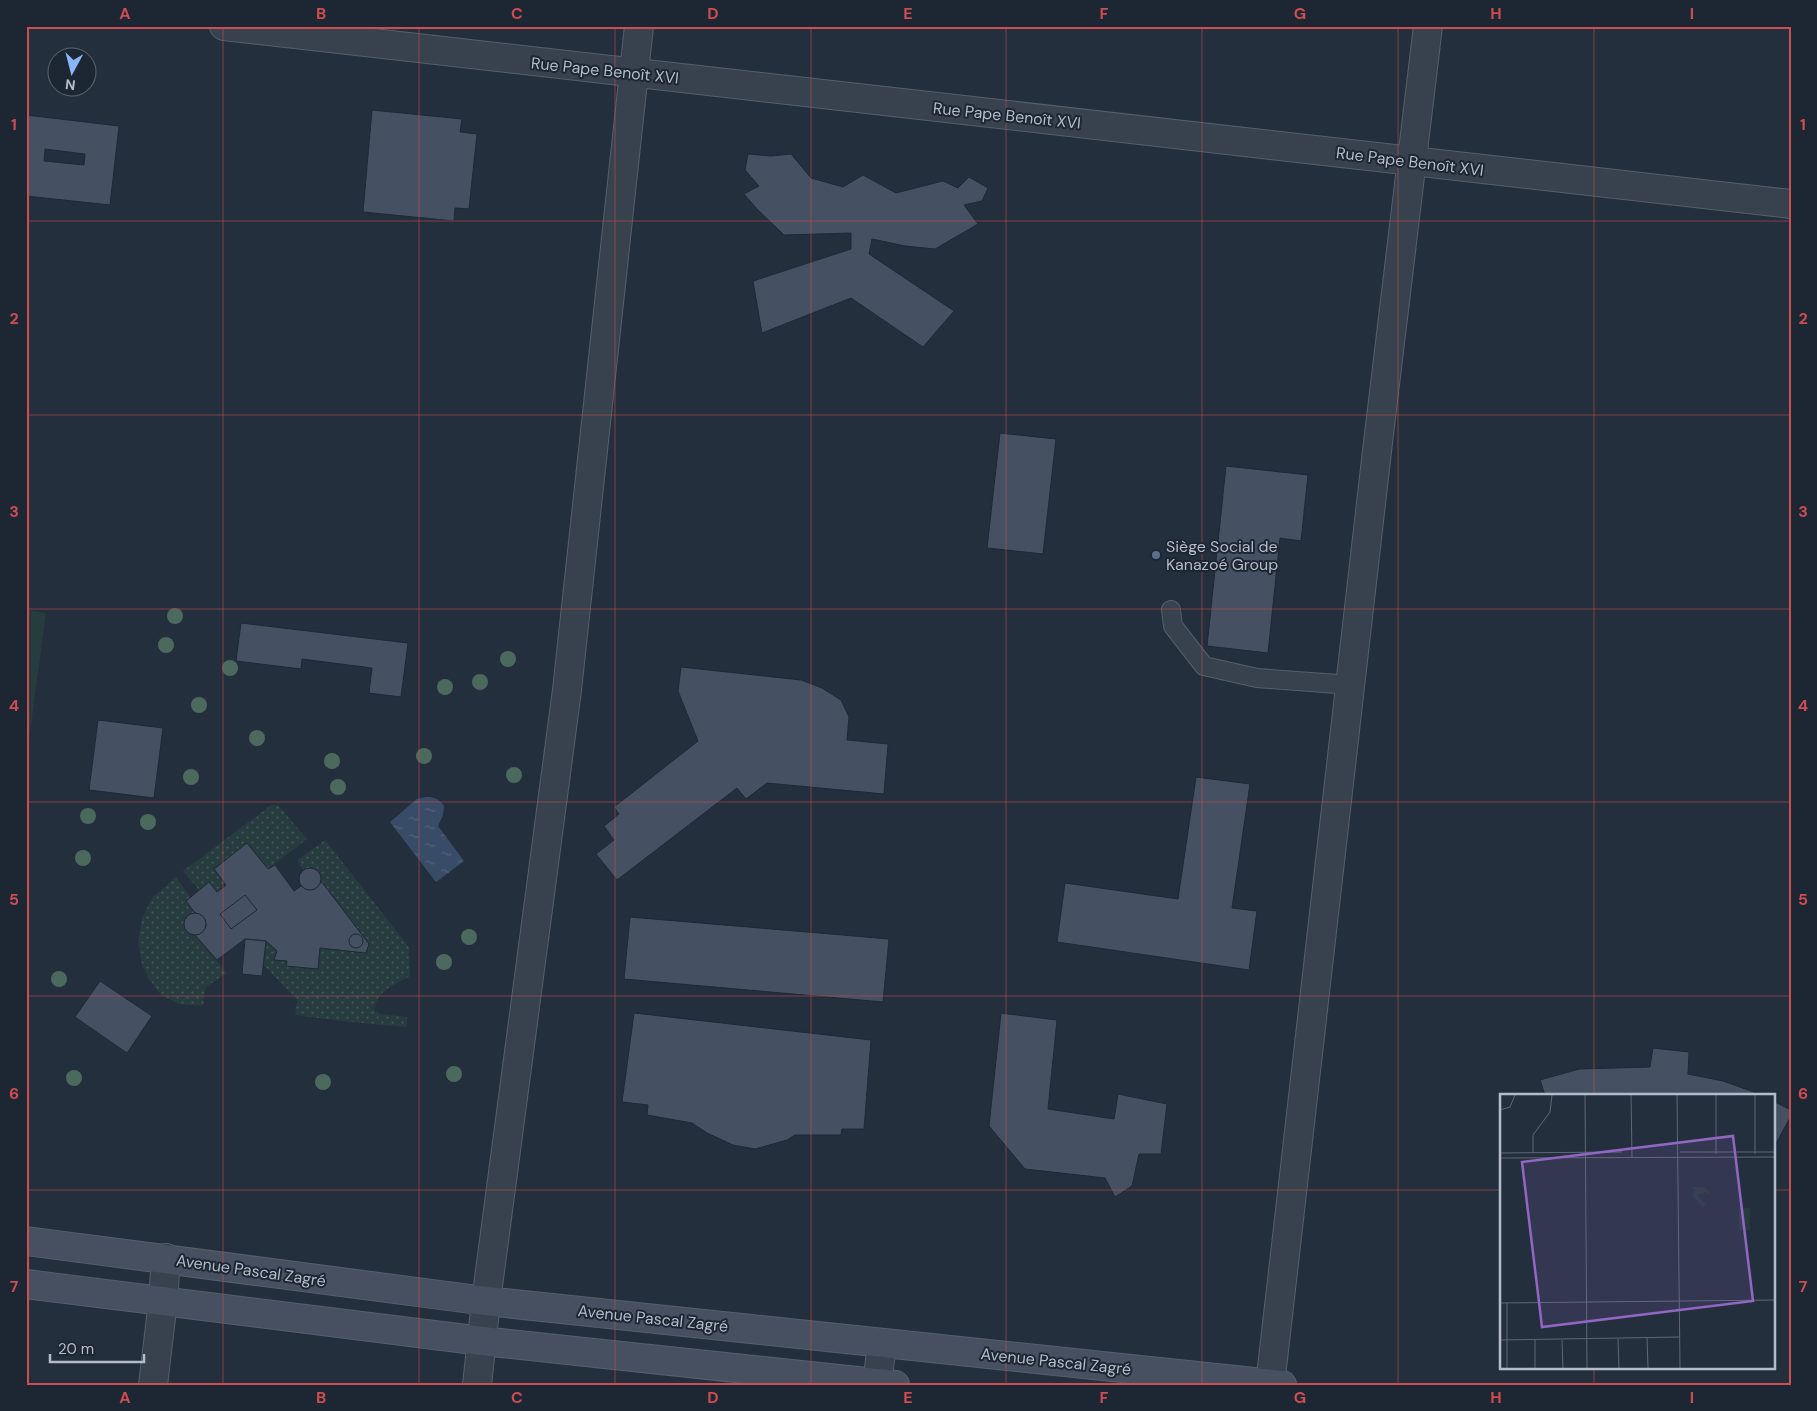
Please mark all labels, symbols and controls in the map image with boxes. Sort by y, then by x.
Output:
text: A [119,3,131,24]
text: B [316,3,326,24]
text: C [511,3,523,24]
text: D [707,3,719,24]
text: E [903,3,913,24]
text: F [1100,3,1109,24]
text: G [1294,3,1306,24]
text: H [1490,3,1502,24]
text: I [1690,3,1694,24]
north arrow [48,48,98,98]
street label: Rue Pape Benoît XVI [530,52,680,89]
text: N [64,75,77,94]
street label: Rue Pape Benoît XVI [932,97,1082,134]
text: 1 [11,114,17,135]
text: 1 [1800,114,1806,135]
street label: Rue Pape Benoît XVI [1335,142,1485,181]
text: 2 [9,308,19,329]
text: 2 [1798,308,1808,329]
text: 3 [9,501,19,522]
text: 3 [1798,501,1808,522]
place label: Siège Social de Kanazoé Group [1166,536,1278,575]
marker: Siège Social de Kanazoé Group [1150,549,1162,561]
text: 4 [9,695,19,716]
text: 4 [1798,695,1808,716]
text: 5 [9,889,19,910]
text: 5 [1798,889,1808,910]
text: 6 [9,1083,19,1104]
text: 6 [1798,1083,1808,1104]
inset map [1500,1094,1774,1368]
street label: Avenue Pascal Zagré [175,1250,327,1291]
text: 7 [10,1276,19,1297]
text: 7 [1799,1276,1808,1297]
street label: Avenue Pascal Zagré [577,1300,729,1337]
scale bar [50,1331,144,1363]
text: 20 m [58,1339,94,1359]
street label: Avenue Pascal Zagré [980,1343,1132,1380]
text: A [119,1387,131,1408]
text: B [316,1387,326,1408]
text: C [511,1387,523,1408]
text: D [707,1387,719,1408]
text: E [903,1387,913,1408]
text: F [1100,1387,1109,1408]
text: G [1294,1387,1306,1408]
text: H [1490,1387,1502,1408]
text: I [1690,1387,1694,1408]

